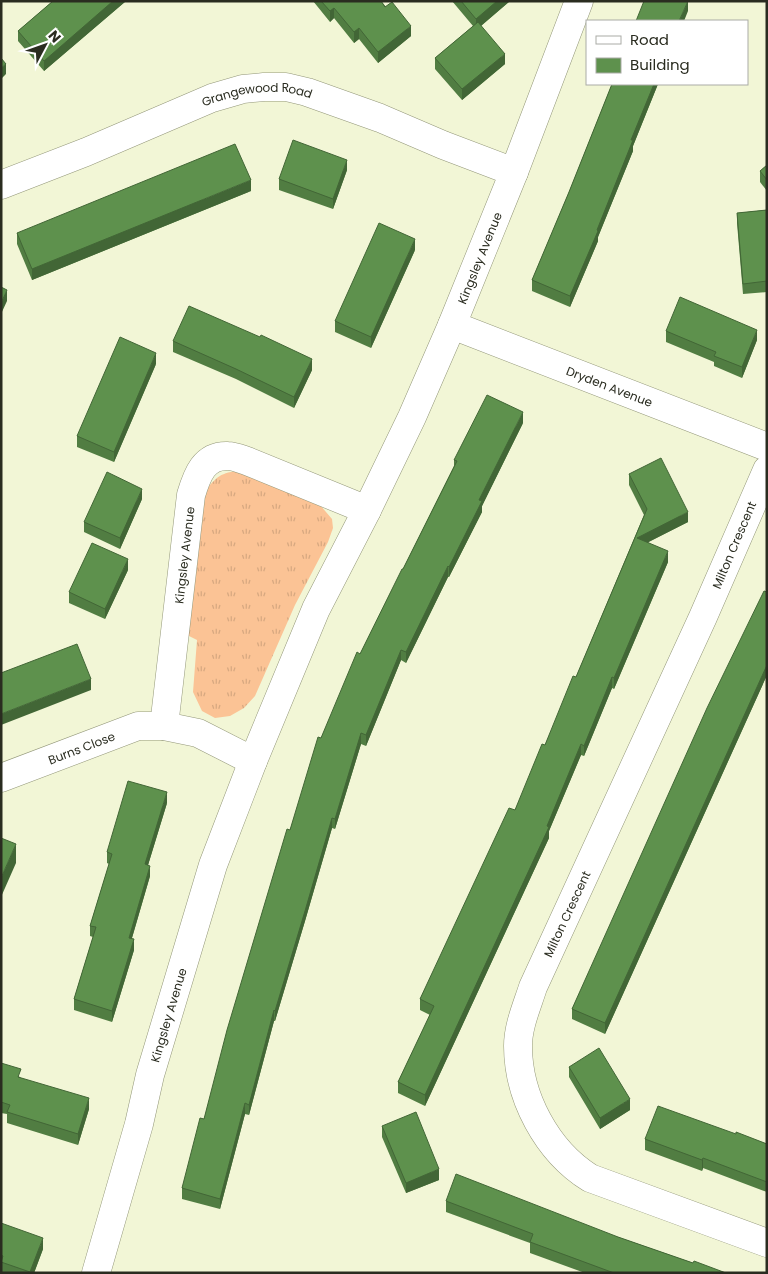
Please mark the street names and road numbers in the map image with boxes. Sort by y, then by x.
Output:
street label: Grangewood Road [199,79,315,110]
street label: Kingsley Avenue [453,209,505,306]
street label: Dryden Avenue [564,362,655,410]
street label: Milton Crescent [708,499,760,591]
street label: Kingsley Avenue [170,506,198,605]
street label: Burns Close [46,727,117,768]
street label: Milton Crescent [540,868,594,960]
street label: Kingsley Avenue [146,966,190,1064]

